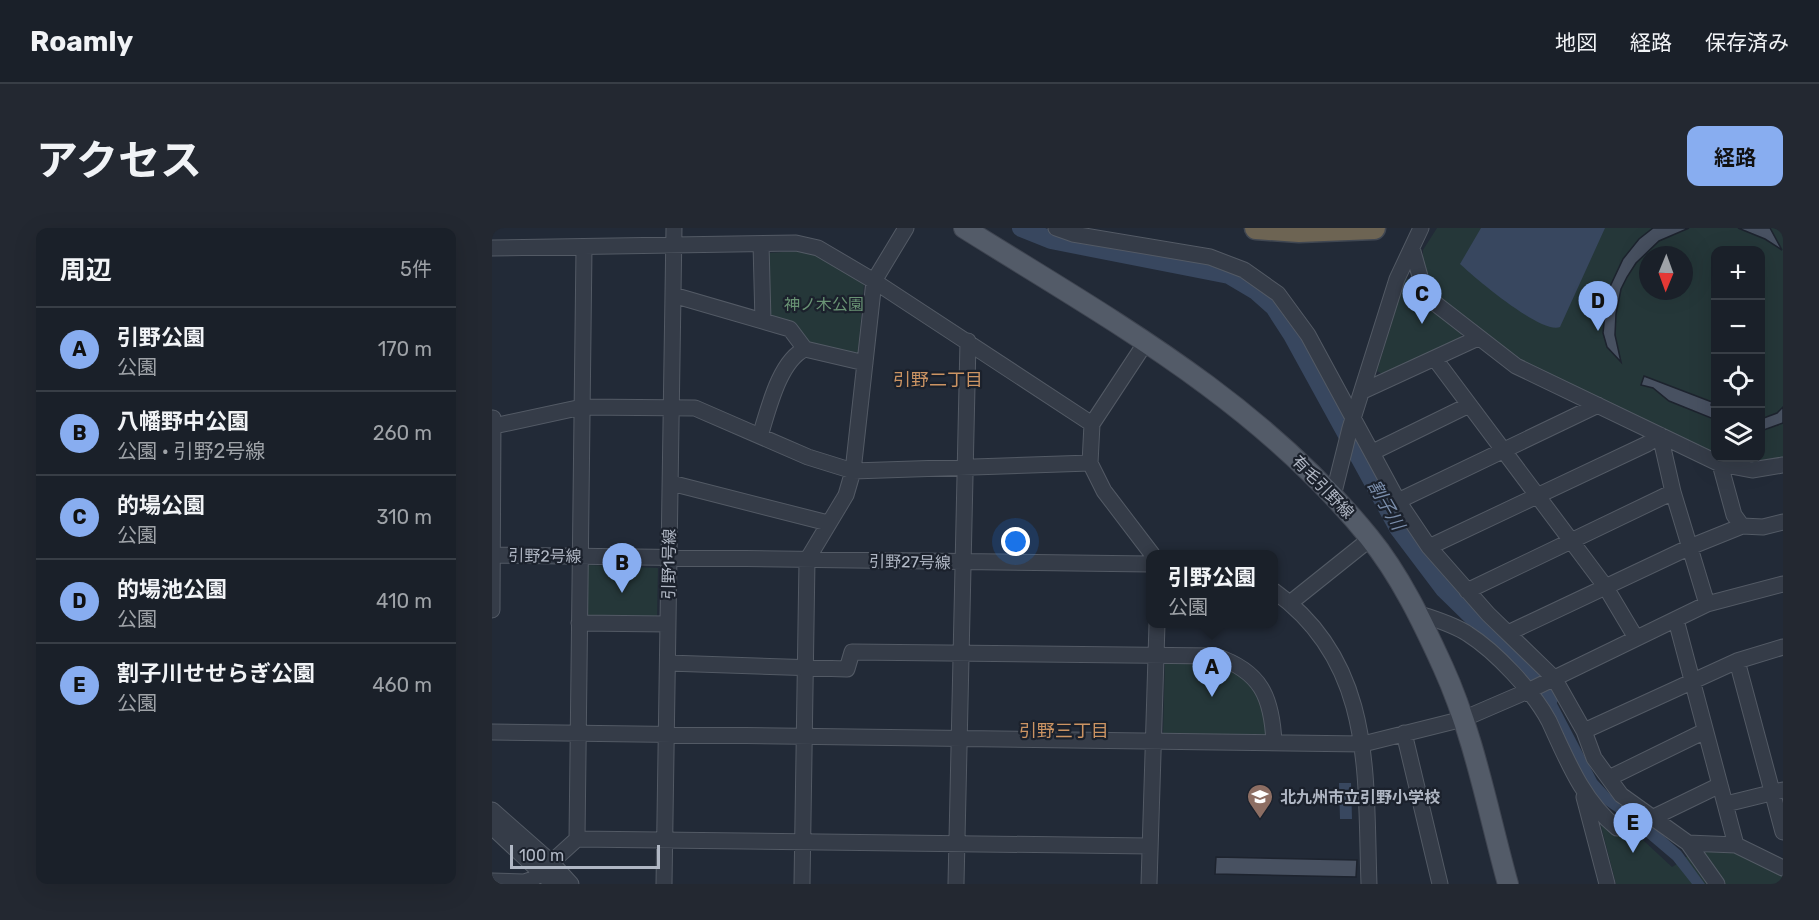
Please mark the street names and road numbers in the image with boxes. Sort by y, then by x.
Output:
street label: 有毛引野線 [1288,452,1358,522]
street label: 引野1号線 [659,528,679,600]
street label: 引野2号線 [508,546,582,566]
street label: 引野27号線 [869,552,951,572]

